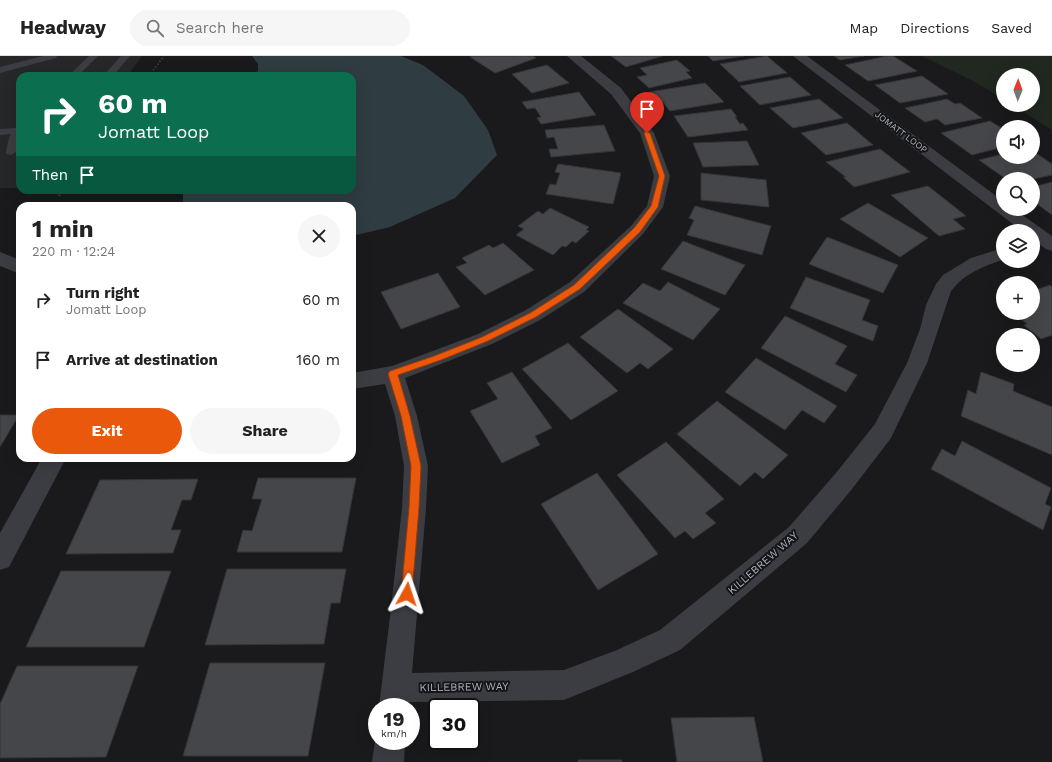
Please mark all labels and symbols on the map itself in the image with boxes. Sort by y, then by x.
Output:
north arrow [996,68,1040,112]
pin [630,92,664,133]
street label: JOMATT LOOP [873,109,929,155]
street label: KILLEBREW WAY [725,528,801,597]
position arrow [386,573,428,615]
street label: KILLEBREW WAY [419,680,509,694]
speed limit sign: 30 [428,698,480,750]

